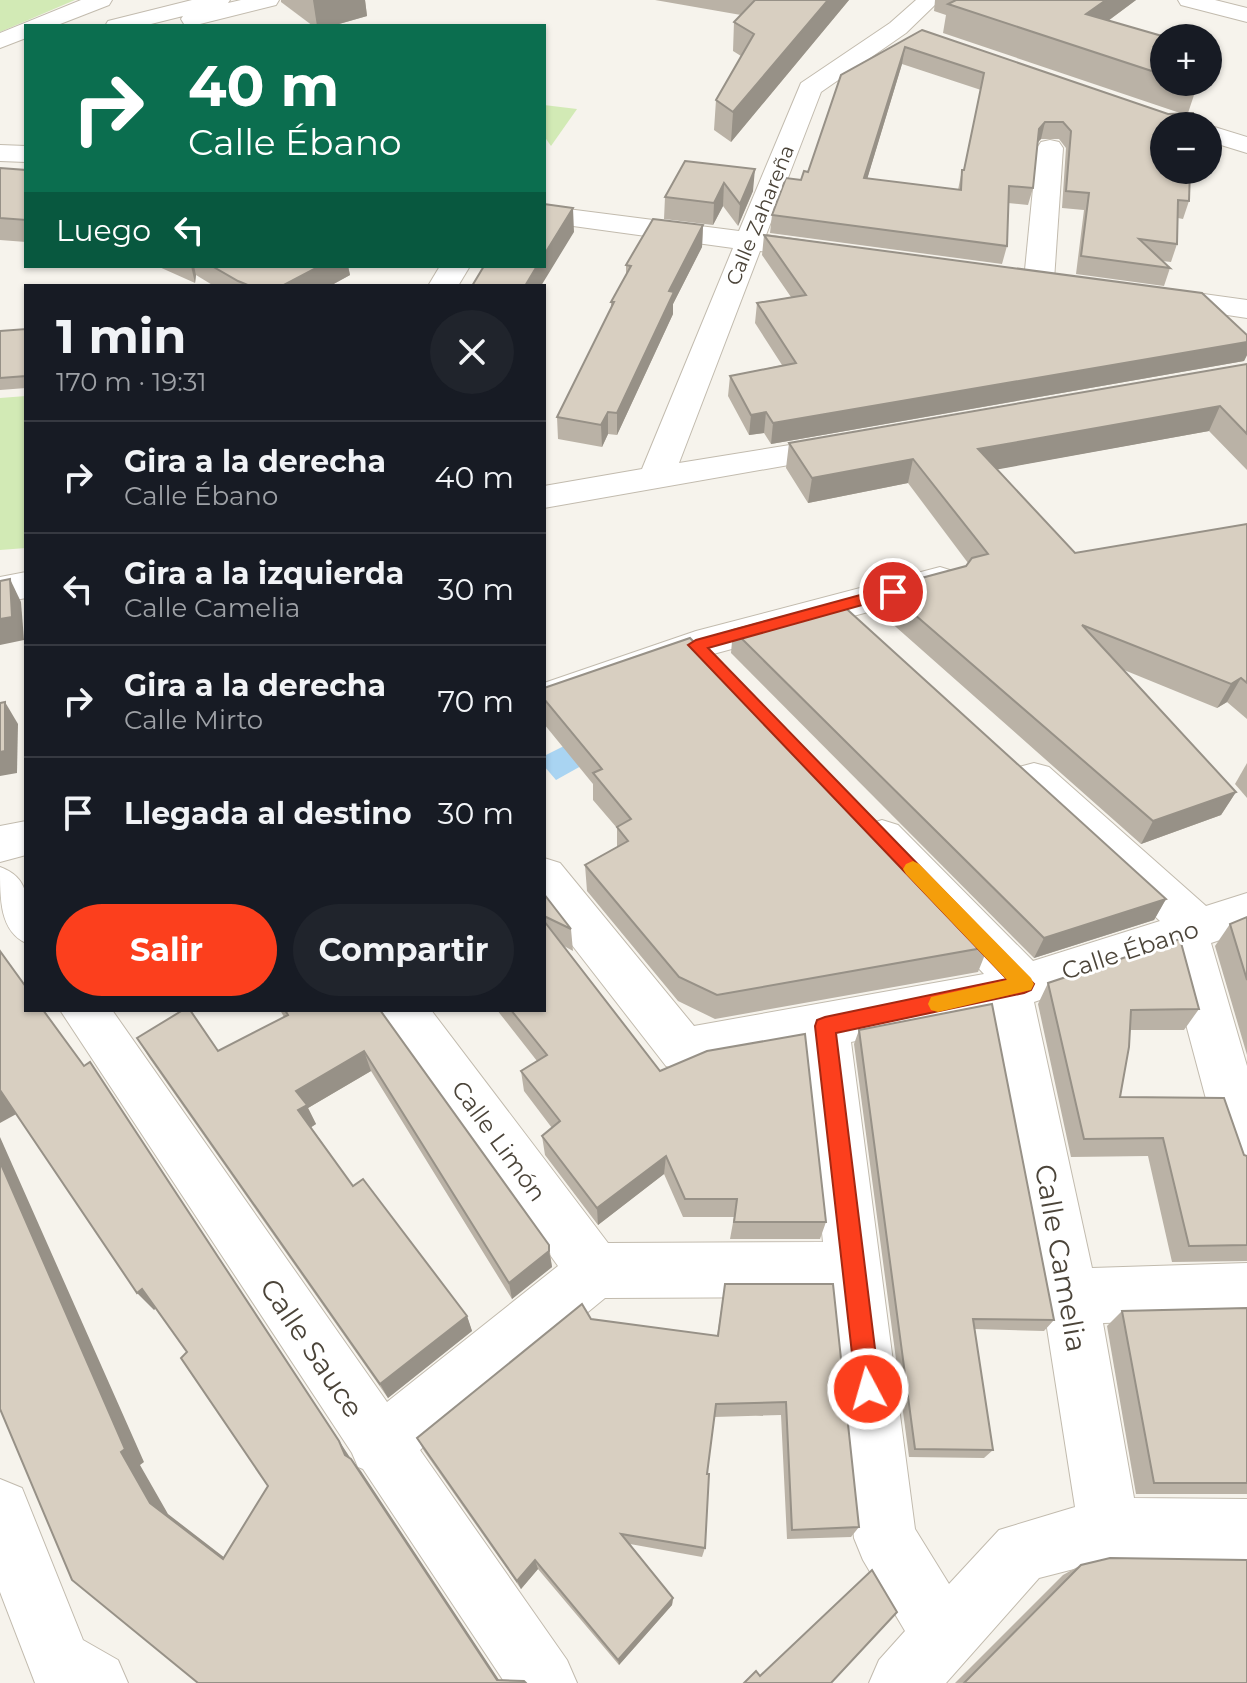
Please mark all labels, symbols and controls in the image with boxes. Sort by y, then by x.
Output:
map controls [1150,24,1222,184]
button: + [1150,24,1222,96]
text: 40 m [188,52,339,120]
icon: right [56,56,160,160]
button: − [1150,112,1222,184]
text: Calle Ébano [188,120,402,164]
street label: Calle Zahareña [721,141,799,289]
icon: left [167,208,211,252]
text: Luego [56,212,151,249]
text: 1 min [56,307,186,365]
button: close [430,310,514,394]
text: 170 m · 19:31 [56,366,207,398]
text: Gira a la derecha [124,443,386,480]
icon: right [56,455,100,499]
text: 40 m [435,459,514,496]
text: Calle Ébano [124,480,278,512]
text: Gira a la izquierda [124,555,404,592]
pin [859,558,927,626]
icon: left [56,567,100,611]
icon: arrive [871,570,915,614]
text: 30 m [438,571,514,608]
text: Calle Camelia [124,592,300,624]
text: Gira a la derecha [124,667,386,704]
icon: right [56,679,100,723]
text: 70 m [437,683,514,720]
text: Calle Mirto [124,704,263,736]
icon: arrive [56,791,100,835]
text: Llegada al destino [124,795,412,832]
text: 30 m [438,795,514,832]
button: Salir [56,904,277,996]
button: Compartir [293,904,514,996]
street label: Calle Ébano [1058,914,1202,986]
street label: Calle Limón [446,1075,552,1207]
street label: Calle Camelia [1028,1162,1094,1354]
street label: Calle Sauce [253,1272,371,1424]
position arrow [826,1347,910,1431]

